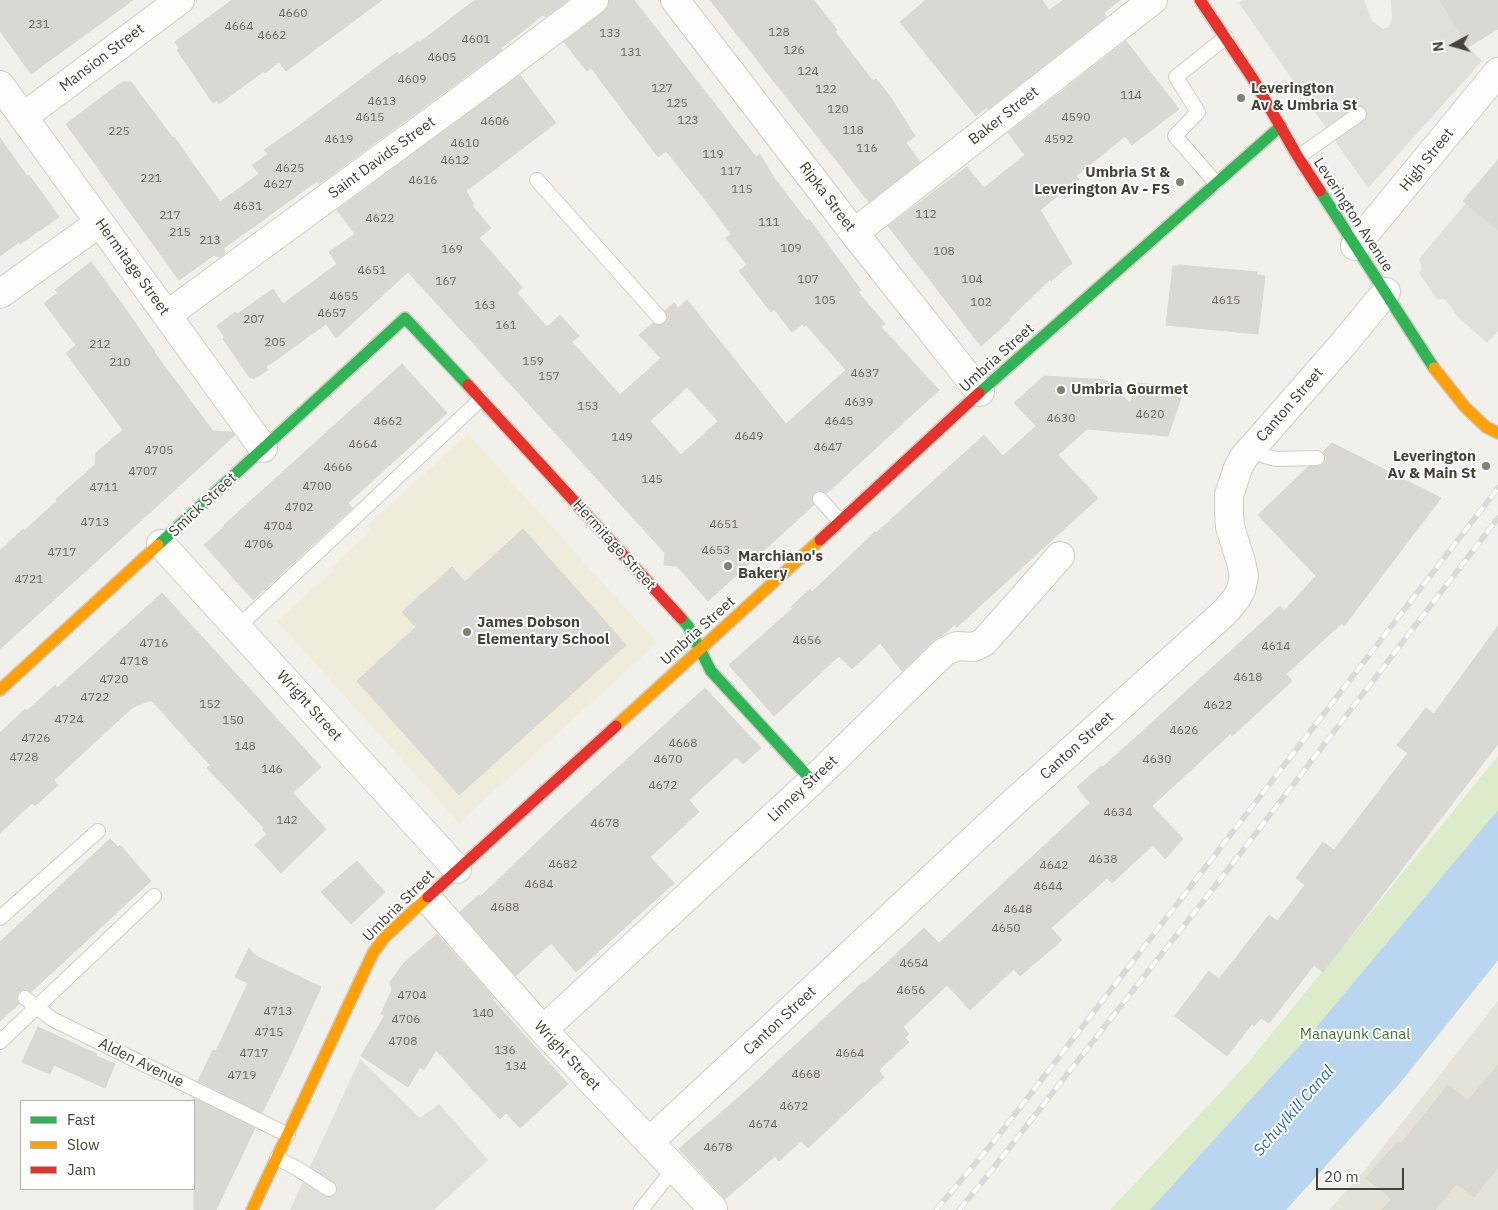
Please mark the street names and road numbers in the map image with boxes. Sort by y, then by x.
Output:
street label: Mansion Street [56,20,148,96]
street label: Baker Street [965,83,1043,149]
street label: Saint Davids Street [325,113,439,203]
street label: High Street [1396,125,1458,195]
street label: Leverington Avenue [1309,155,1397,275]
street label: Ripka Street [795,159,859,235]
street label: Hermitage Street [91,215,173,319]
street label: Umbria Street [956,320,1038,396]
street label: Canton Street [1253,364,1327,446]
street label: Smick Street [166,469,240,541]
street label: Hermitage Street [569,496,659,594]
street label: Umbria Street [657,593,739,669]
street label: Wright Street [273,667,345,745]
street label: Canton Street [1037,708,1117,784]
street label: Linney Street [764,752,842,826]
street label: Umbria Street [359,866,439,946]
street label: Canton Street [740,983,820,1059]
street label: Wright Street [530,1017,604,1095]
street label: Alden Avenue [95,1035,187,1091]

